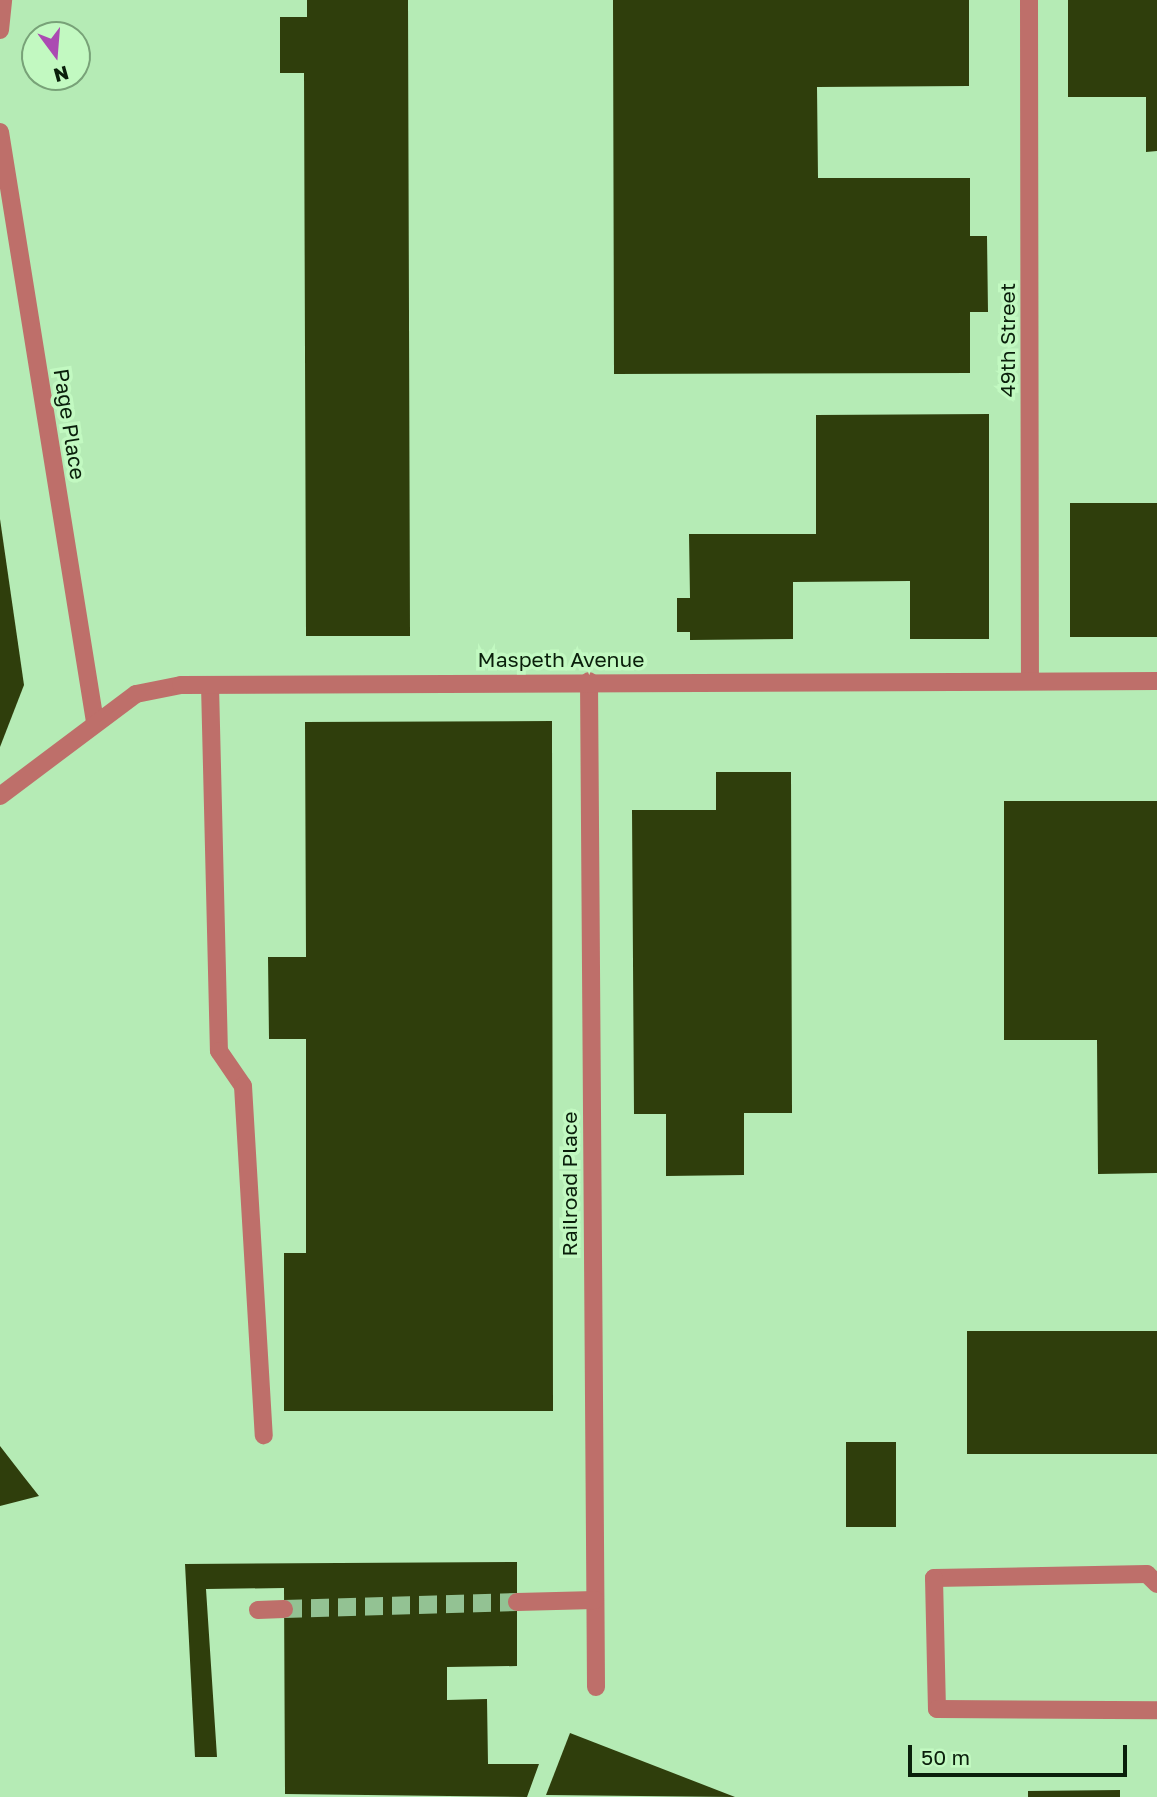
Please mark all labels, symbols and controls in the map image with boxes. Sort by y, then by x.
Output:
north arrow [21,21,91,91]
text: N [51,62,71,88]
street label: 49th Street [994,283,1020,397]
street label: Page Place [49,367,91,481]
street label: Maspeth Avenue [478,646,644,672]
street label: Railroad Place [556,1112,582,1256]
scale bar [912,1730,1131,1774]
text: 50 m [921,1744,970,1770]

